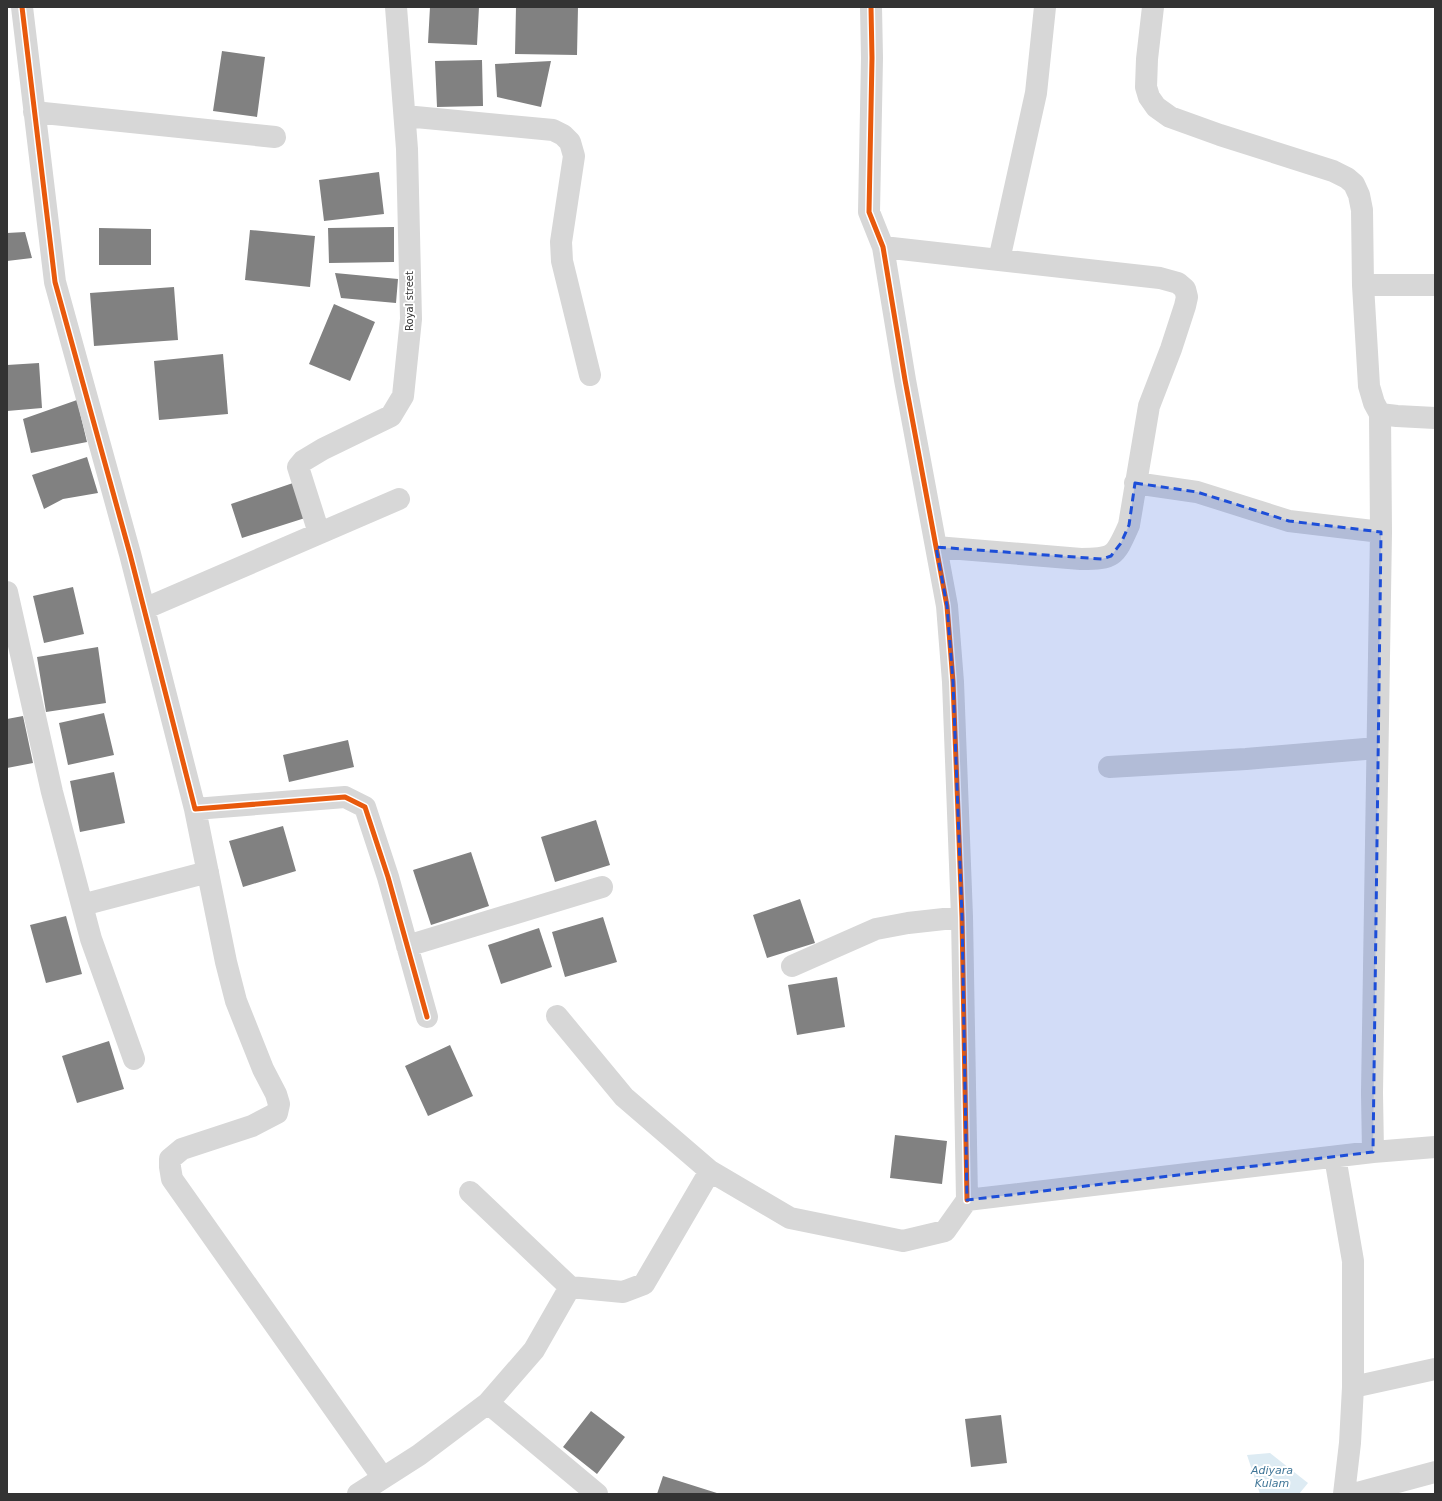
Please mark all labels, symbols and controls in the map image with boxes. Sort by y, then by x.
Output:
street label: Royal street [404,271,415,331]
water label: Adiyara Kulam [1250,1464,1293,1490]

